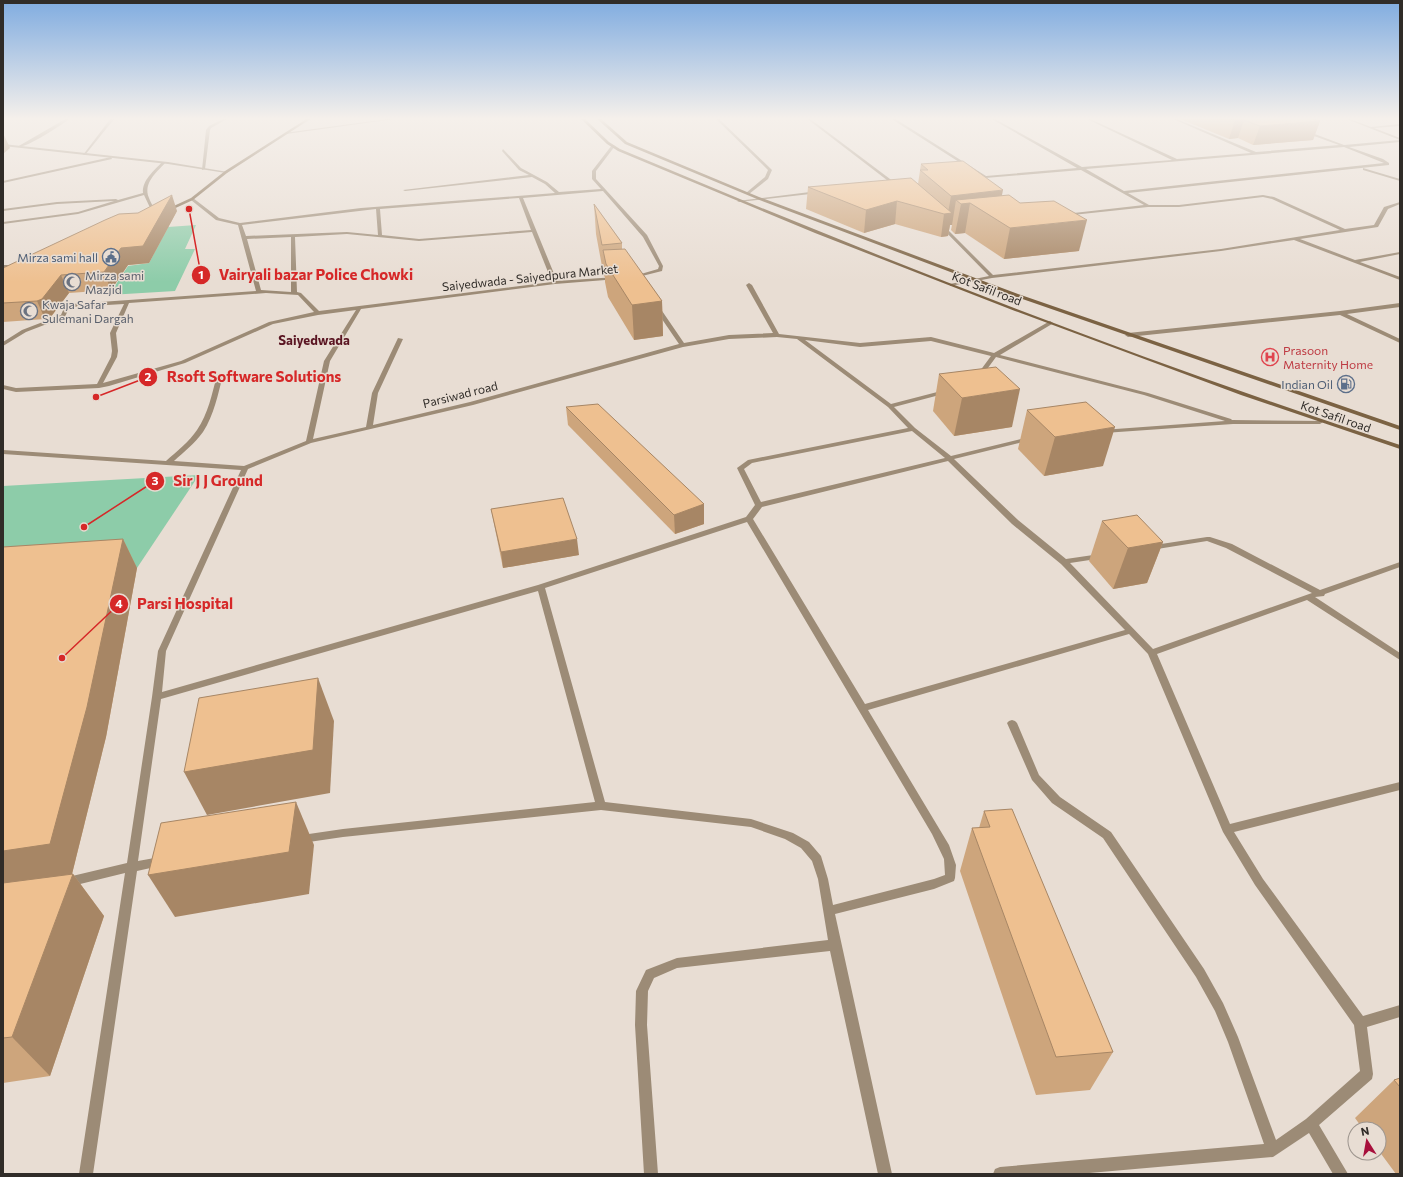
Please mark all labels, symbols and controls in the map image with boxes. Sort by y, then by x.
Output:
public building icon: Mirza sami hall [101,247,121,267]
place label: Mirza sami hall [17,250,98,264]
callout: Vairyali bazar Police Chowki [191,261,421,288]
street label: Saiyedwada - Saiyedpura Market [441,261,619,293]
text: Vairyali bazar Police Chowki [219,265,413,283]
text: 1 [198,267,204,281]
place label: Mirza sami Mazjid [85,268,144,296]
street label: Kot Safil road [950,268,1024,308]
mosque icon: Mirza sami Mazjid [62,272,82,292]
place label: Kwaja Safar Sulemani Dargah [42,297,134,325]
mosque icon: Kwaja Safar Sulemani Dargah [19,301,39,321]
district label: Saiyedwada [278,332,350,348]
place label: Prasoon Maternity Home [1283,343,1373,371]
hospital icon: Prasoon Maternity Home [1260,347,1280,367]
callout: Rsoft Software Solutions [138,363,349,390]
text: Rsoft Software Solutions [167,367,341,385]
text: 2 [145,369,152,383]
fuel station icon: Indian Oil [1336,374,1356,394]
place label: Indian Oil [1281,377,1333,391]
street label: Parsiwad road [421,378,499,410]
street label: Kot Safil road [1299,397,1373,435]
callout: Sir J J Ground [145,467,270,494]
text: Sir J J Ground [173,471,263,489]
text: 3 [152,473,159,487]
callout: Parsi Hospital [109,590,241,617]
text: Parsi Hospital [137,594,233,612]
text: 4 [115,596,123,610]
north arrow [1347,1121,1387,1161]
text: N [1360,1124,1370,1138]

